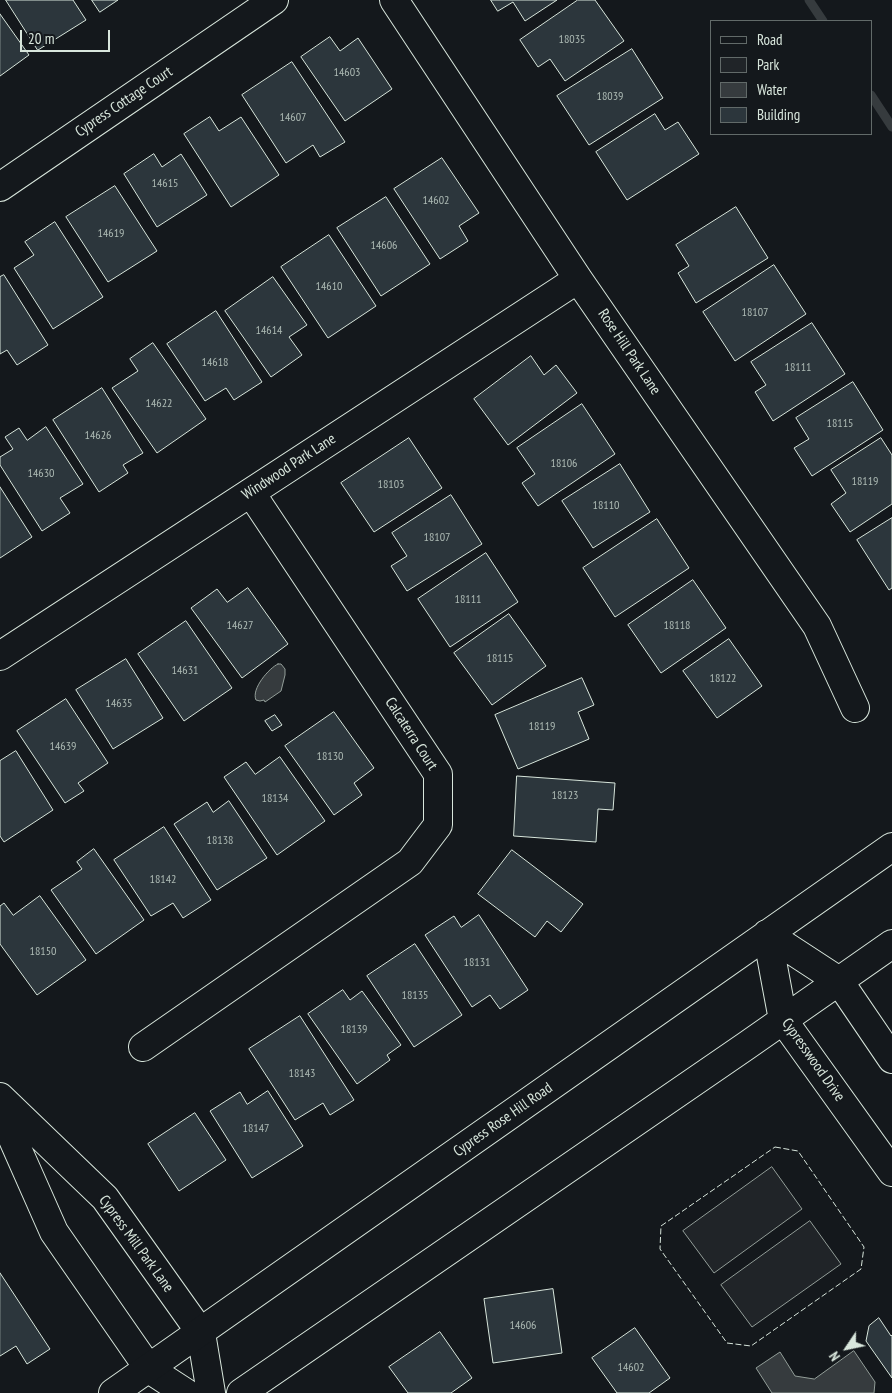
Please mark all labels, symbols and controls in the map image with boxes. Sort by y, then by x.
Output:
scale bar [22,20,112,52]
legend [710,20,872,135]
text: 20 m [28,29,54,48]
text: Road [757,30,783,49]
house number: 18035 [559,33,585,47]
text: Park [757,55,779,74]
street label: Cypress Cottage Court [72,63,176,141]
house number: 14603 [334,66,360,80]
text: Water [757,80,787,99]
house number: 18039 [597,90,623,104]
text: Building [757,105,800,124]
house number: 14607 [280,111,306,125]
house number: 14615 [152,177,178,191]
house number: 14602 [423,194,449,208]
house number: 14619 [98,227,124,241]
house number: 14606 [371,239,397,253]
house number: 14610 [316,280,342,294]
street label: Rose Hill Park Lane [594,306,664,398]
house number: 18107 [742,306,768,320]
house number: 14614 [256,324,282,338]
house number: 14618 [202,356,228,370]
house number: 18111 [785,361,811,375]
house number: 14622 [146,397,172,411]
house number: 18115 [827,417,853,431]
house number: 14626 [85,429,111,443]
street label: Windwood Park Lane [239,430,339,504]
house number: 18106 [551,457,577,471]
house number: 14630 [28,467,54,481]
house number: 18119 [852,475,878,489]
house number: 18103 [378,478,404,492]
house number: 18110 [593,499,619,513]
house number: 18107 [424,531,450,545]
house number: 18111 [455,593,481,607]
house number: 14627 [227,619,253,633]
house number: 18118 [664,619,690,633]
house number: 18115 [487,652,513,666]
house number: 14631 [172,664,198,678]
house number: 18122 [710,672,736,686]
street label: Calcaterra Court [381,694,441,774]
house number: 14635 [106,697,132,711]
house number: 18119 [529,720,555,734]
house number: 14639 [50,740,76,754]
house number: 18130 [317,750,343,764]
house number: 18123 [552,789,578,803]
house number: 18134 [262,792,288,806]
house number: 18138 [207,834,233,848]
house number: 18142 [150,873,176,887]
house number: 18150 [30,945,56,959]
house number: 18131 [464,956,490,970]
house number: 18135 [402,989,428,1003]
street label: Cypresswood Drive [778,1015,848,1105]
house number: 18139 [341,1023,367,1037]
house number: 18143 [289,1067,315,1081]
street label: Cypress Rose Hill Road [450,1079,556,1161]
house number: 18147 [243,1122,269,1136]
street label: Cypress Mill Park Lane [95,1192,177,1296]
house number: 14606 [510,1319,536,1333]
north arrow [822,1323,872,1373]
text: N [825,1348,844,1365]
house number: 14602 [618,1361,644,1375]

